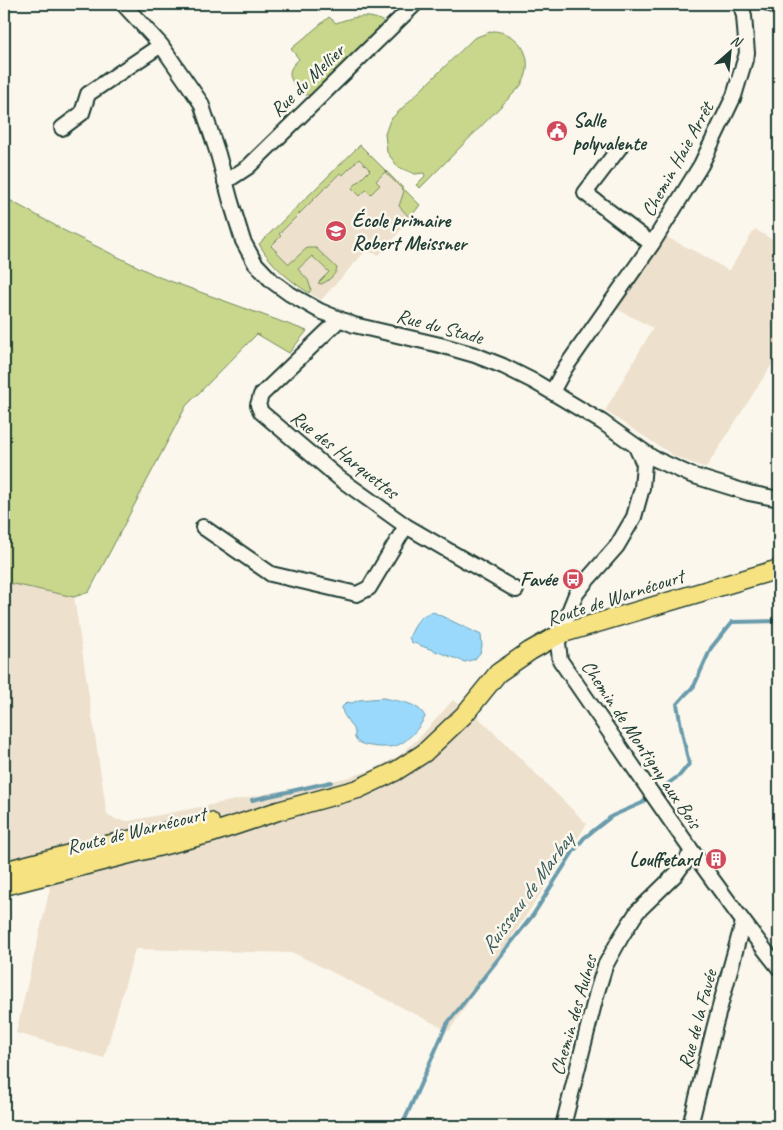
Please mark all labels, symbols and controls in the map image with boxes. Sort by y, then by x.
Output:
north arrow [706,28,756,78]
text: N [728,31,745,51]
street label: Rue du Mellier [265,37,351,122]
street label: Chemin Haie Arrêt [636,96,720,221]
place label: Salle polyvalente [573,108,648,156]
public building icon: Salle polyvalente [545,119,569,143]
place label: École primaire Robert Meissner [352,208,469,256]
school or university icon: École primaire Robert Meissner [324,219,348,243]
street label: Rue du Stade [394,303,487,350]
street label: Rue des Harquettes [286,404,405,506]
street label: Route de Warnécourt [543,563,690,631]
place label: Favée [520,567,559,592]
bus stop icon: Favée [561,567,585,591]
street label: Chemin de Montigny aux Bois [576,655,709,835]
street label: Route de Warnécourt [64,800,212,860]
water label: Ruisseau de Marbay [475,825,582,958]
place label: Louffetard [629,847,704,872]
building icon: Louffetard [704,847,728,871]
street label: Chemin des Aulnes [544,950,603,1078]
street label: Rue de la Favée [672,966,723,1071]

